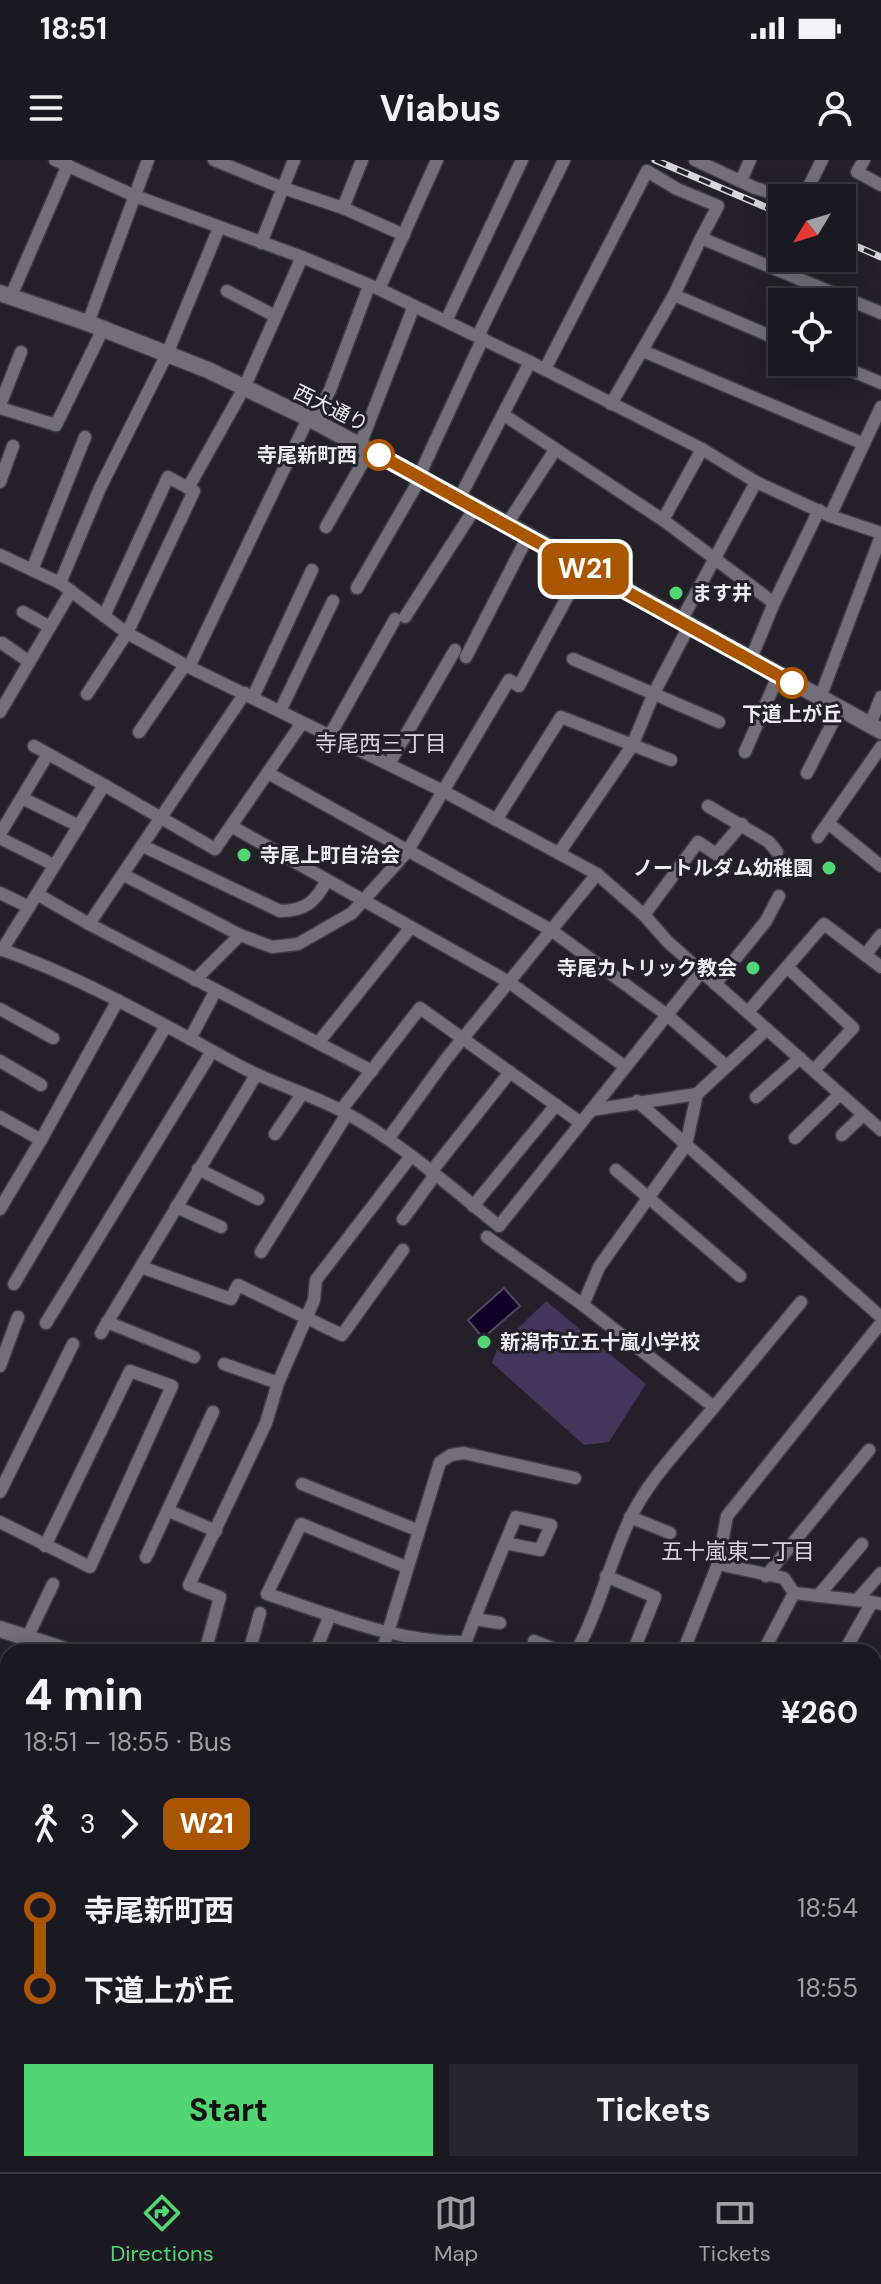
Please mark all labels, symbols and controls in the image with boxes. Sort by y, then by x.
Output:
text: 18:51 [40,9,107,48]
text: Viabus [380,85,501,132]
icon: menu [24,86,68,130]
icon: person [813,86,857,130]
north arrow [768,184,856,272]
map controls [768,184,856,376]
button: locate [768,288,856,376]
street label: 西大通り [289,379,373,437]
marker: 寺尾新町西 [364,440,394,470]
place label: 寺尾新町西 [257,442,357,468]
line badge: W21 [539,543,631,595]
text: W21 [558,550,612,587]
place label: ます井 [692,580,752,606]
marker: ます井 [667,584,685,602]
marker: 下道上が丘 [777,668,807,698]
place label: 下道上が丘 [742,701,842,727]
district label: 寺尾西三丁目 [315,729,447,758]
place label: 寺尾上町自治会 [260,842,400,868]
marker: 寺尾上町自治会 [235,846,253,864]
place label: ノートルダム幼稚園 [633,855,813,881]
marker: ノートルダム幼稚園 [820,859,838,877]
place label: 寺尾カトリック教会 [557,955,737,981]
marker: 寺尾カトリック教会 [744,959,762,977]
place label: 新潟市立五十嵐小学校 [500,1329,700,1355]
marker: 新潟市立五十嵐小学校 [475,1333,493,1351]
district label: 五十嵐東二丁目 [661,1537,815,1566]
text: 4 min [24,1666,144,1724]
text: ¥260 [781,1693,858,1732]
text: 18:51 – 18:55 · Bus [24,1725,232,1759]
icon: walk [24,1802,68,1846]
icon: forward [107,1802,151,1846]
text: W21 [179,1805,234,1842]
text: 3 [80,1807,95,1841]
text: 寺尾新町西 [84,1891,234,1930]
text: 18:54 [797,1891,858,1925]
text: 下道上が丘 [84,1971,234,2010]
text: 18:55 [797,1971,858,2005]
button: Start [24,2064,433,2156]
button: Tickets [449,2064,858,2156]
tab: Directions [110,2191,214,2268]
tab: Map [434,2191,478,2268]
tab: Tickets [699,2191,771,2268]

